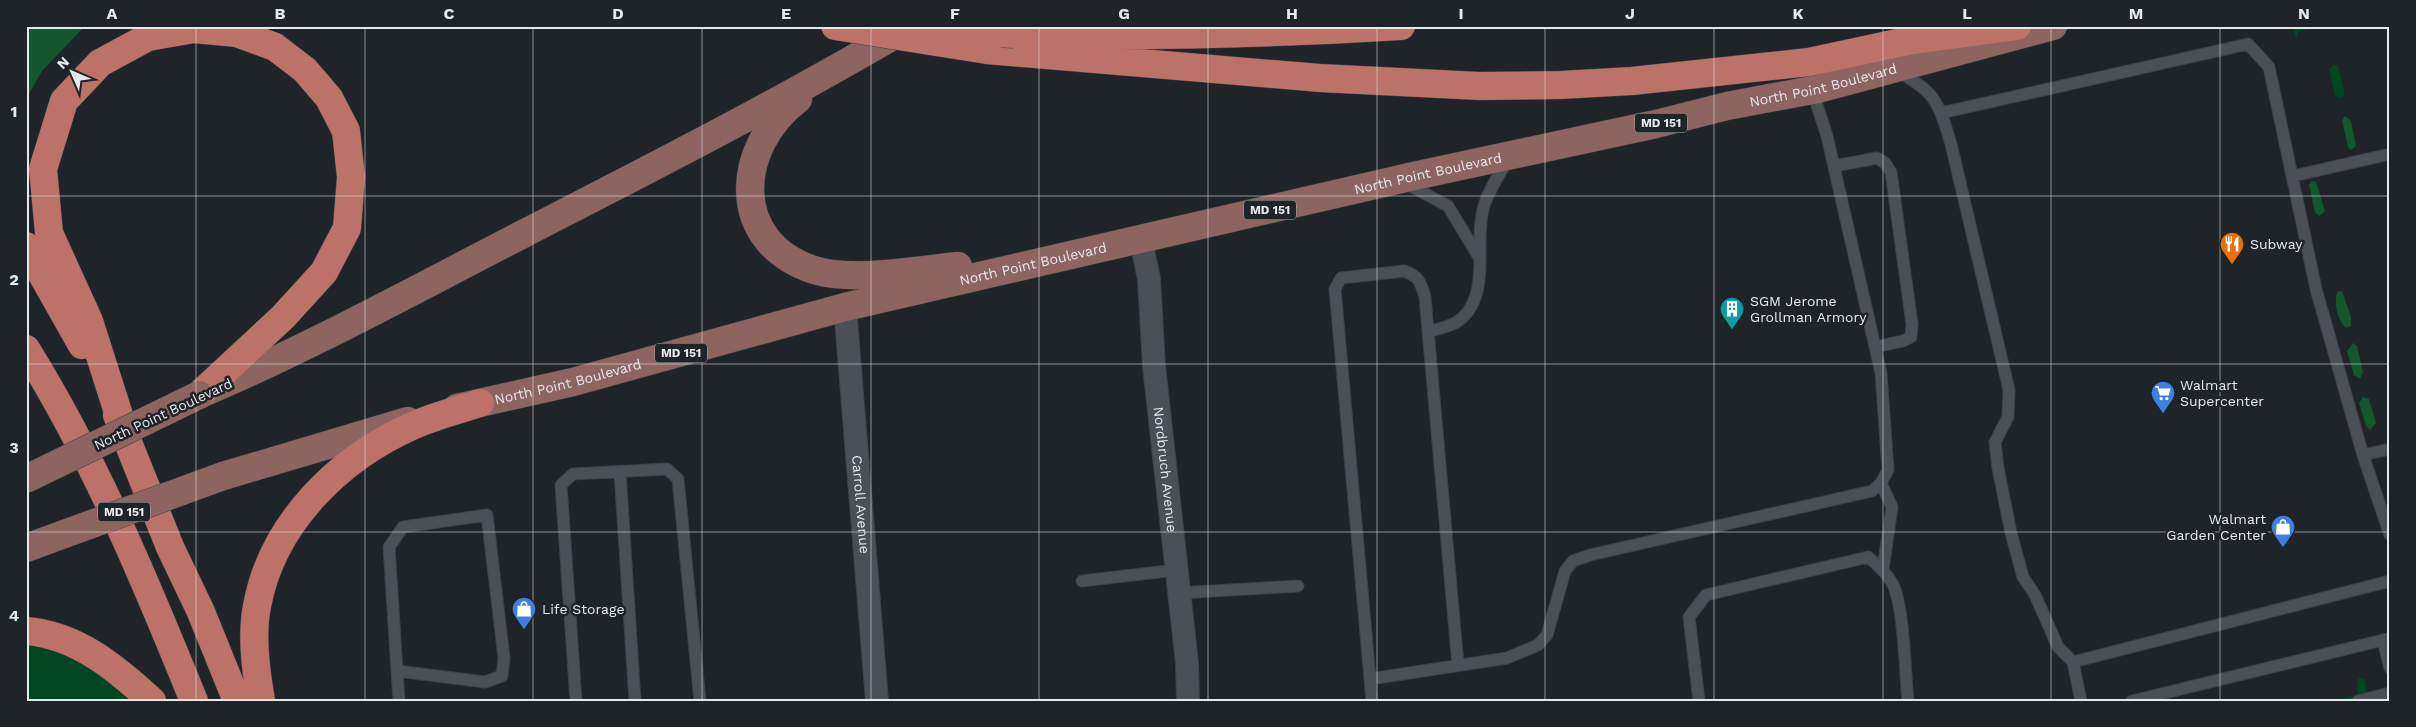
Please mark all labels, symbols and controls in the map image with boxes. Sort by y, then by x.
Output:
text: A [107,4,118,23]
text: B [275,4,286,23]
text: C [444,4,455,23]
text: D [612,4,624,23]
text: E [781,4,791,23]
text: F [950,4,960,23]
text: G [1118,4,1130,23]
text: H [1286,4,1298,23]
text: I [1458,4,1464,23]
text: J [1625,4,1635,23]
text: K [1792,4,1804,23]
text: L [1962,4,1972,23]
text: M [2129,4,2143,23]
text: N [2298,4,2310,23]
north arrow [48,48,98,98]
text: N [53,53,72,72]
street label: North Point Boulevard [1748,60,1898,110]
text: 1 [11,102,17,121]
road number: MD 151 [1635,114,1687,132]
street label: North Point Boulevard [1352,149,1503,198]
road number: MD 151 [1244,200,1296,220]
restaurant icon: Subway [2219,231,2245,265]
place label: Subway [2250,236,2303,252]
street label: North Point Boulevard [958,239,1108,288]
text: 2 [9,270,19,289]
place label: SGM Jerome Grollman Armory [1750,293,1867,325]
building icon: SGM Jerome Grollman Armory [1719,296,1745,330]
road number: MD 151 [655,343,707,362]
street label: North Point Boulevard [493,356,643,407]
street label: North Point Boulevard [91,375,235,453]
place label: Walmart Supercenter [2180,377,2264,409]
supermarket icon: Walmart Supercenter [2150,380,2176,414]
street label: Nordbruch Avenue [1151,406,1180,533]
text: 3 [9,438,19,457]
street label: Carroll Avenue [849,454,873,554]
road number: MD 151 [98,502,150,522]
place label: Walmart Garden Center [2166,511,2266,543]
shop icon: Walmart Garden Center [2270,514,2296,548]
shop icon: Life Storage [511,596,537,630]
place label: Life Storage [542,601,624,617]
text: 4 [9,606,19,625]

